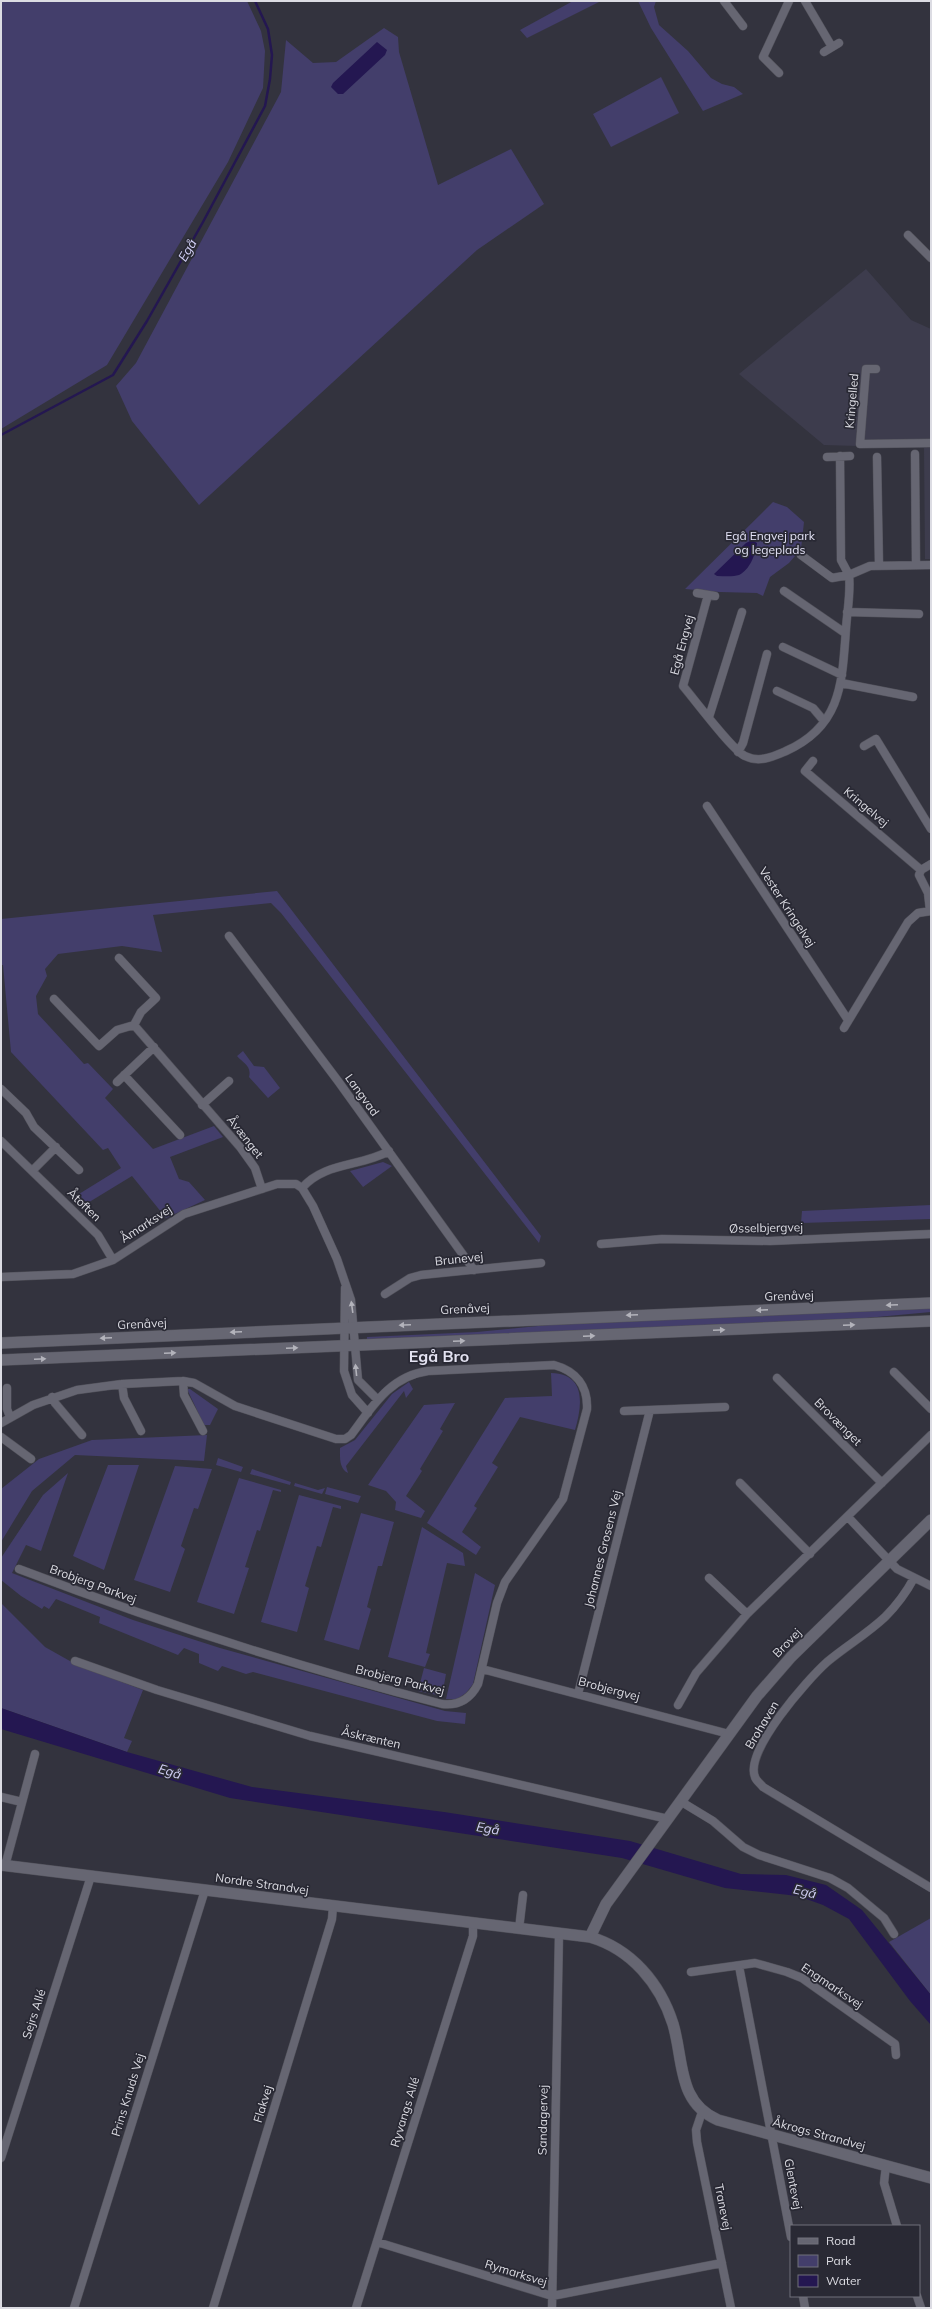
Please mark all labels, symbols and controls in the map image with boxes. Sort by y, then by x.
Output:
water label: Egå [174,236,200,264]
street label: Kringelled [842,373,861,429]
park label: Egå Engvej park og legeplads [725,528,816,557]
street label: Egå Engvej [666,613,697,677]
street label: Kringelvej [841,783,892,830]
street label: Vester Kringelvej [756,864,819,950]
street label: Langvad [342,1071,383,1119]
street label: Åvænget [224,1112,267,1161]
street label: Åtoften [64,1185,104,1224]
street label: Åmarksvej [117,1201,174,1246]
street label: Øsselbjergvej [729,1219,803,1236]
street label: Brunevej [434,1248,484,1269]
street label: Grenåvej [764,1287,814,1304]
one-way arrow [349,1300,355,1313]
street label: Grenåvej [440,1300,490,1317]
one-way arrow [886,1301,898,1308]
one-way arrow [755,1307,768,1313]
one-way arrow [626,1312,638,1319]
street label: Grenåvej [117,1315,167,1332]
one-way arrow [843,1321,855,1328]
one-way arrow [399,1322,411,1329]
one-way arrow [713,1327,725,1334]
one-way arrow [230,1329,242,1336]
one-way arrow [583,1332,595,1339]
one-way arrow [100,1335,112,1342]
one-way arrow [453,1338,466,1344]
one-way arrow [286,1345,299,1351]
district label: Egå Bro [409,1346,469,1366]
one-way arrow [164,1350,177,1356]
one-way arrow [34,1355,46,1362]
one-way arrow [353,1364,360,1376]
street label: Brovænget [811,1395,865,1449]
street label: Johannes Grosens Vej [581,1489,624,1609]
street label: Brobjerg Parkvej [48,1561,139,1606]
street label: Brovej [769,1625,804,1660]
street label: Brobjerg Parkvej [354,1661,446,1698]
street label: Brobjergvej [577,1673,642,1704]
street label: Brohaven [741,1698,782,1751]
street label: Åskrænten [340,1723,402,1752]
water label: Egå [157,1760,184,1782]
water label: Egå [475,1818,501,1838]
street label: Nordre Strandvej [214,1870,310,1898]
water label: Egå [792,1880,818,1902]
street label: Engmarksvej [799,1960,866,2012]
street label: Sejrs Allé [18,1987,49,2041]
street label: Prins Knuds Vej [108,2051,147,2138]
street label: Ryvangs Allé [387,2075,422,2149]
street label: Flakvej [250,2083,275,2124]
street label: Sandagervej [534,2085,551,2155]
street label: Åkrogs Strandvej [771,2114,867,2153]
street label: Glentevej [781,2157,806,2211]
street label: Tranevej [712,2182,735,2232]
legend [790,2225,920,2297]
text: Road [826,2233,855,2248]
text: Park [826,2253,852,2268]
street label: Rymarksvej [483,2256,549,2289]
text: Water [826,2273,862,2288]

